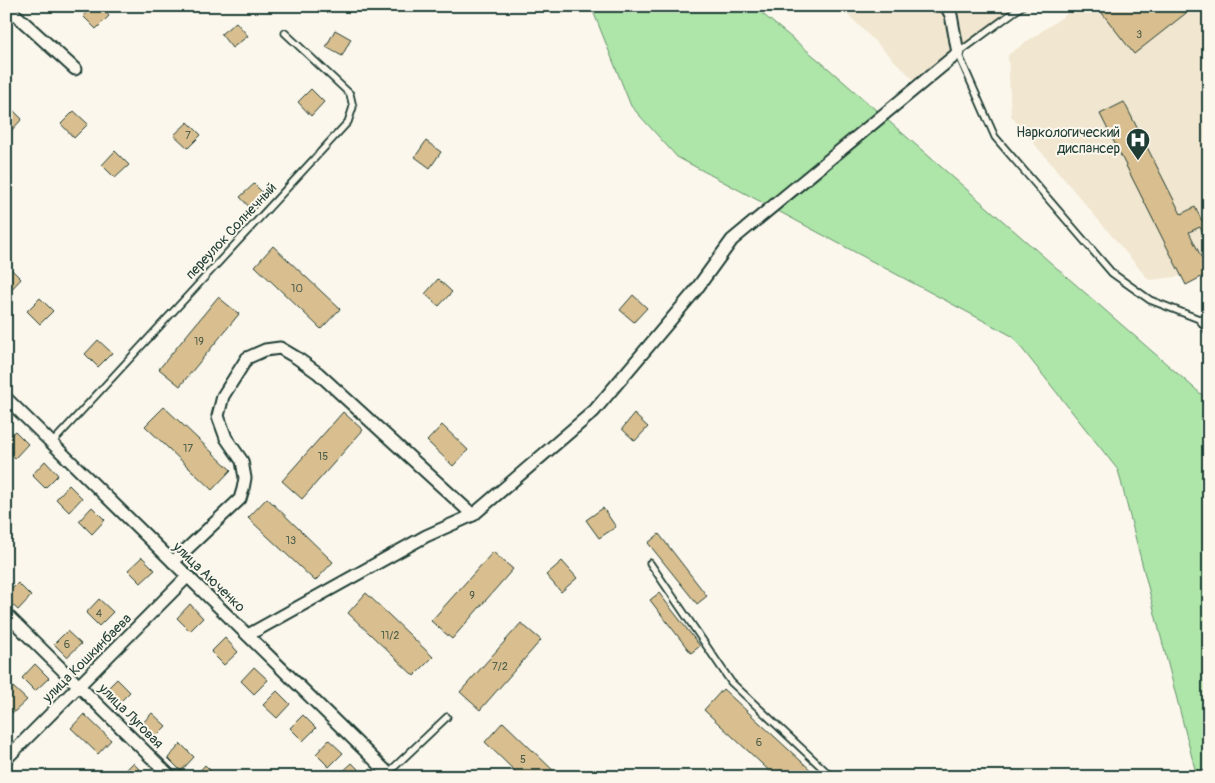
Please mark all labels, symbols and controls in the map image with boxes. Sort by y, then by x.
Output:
house number: 3 [1136,28,1142,41]
place label: Наркологический диспансер [1016,124,1120,157]
hospital icon: Наркологический диспансер [1125,127,1151,161]
house number: 7 [185,129,191,142]
street label: переулок Солнечный [182,179,280,283]
house number: 10 [291,282,303,295]
house number: 19 [194,335,204,348]
house number: 17 [183,442,193,455]
house number: 15 [318,450,328,463]
house number: 13 [286,534,296,547]
street label: улица Аюченко [169,538,249,616]
house number: 9 [469,589,475,602]
house number: 4 [96,607,103,620]
street label: улица Кошкинбаева [38,610,135,707]
house number: 11/2 [381,629,399,642]
house number: 6 [64,638,70,651]
house number: 7/2 [492,660,508,673]
street label: улица Луговая [94,679,167,752]
house number: 6 [756,736,762,749]
house number: 5 [520,753,526,766]

